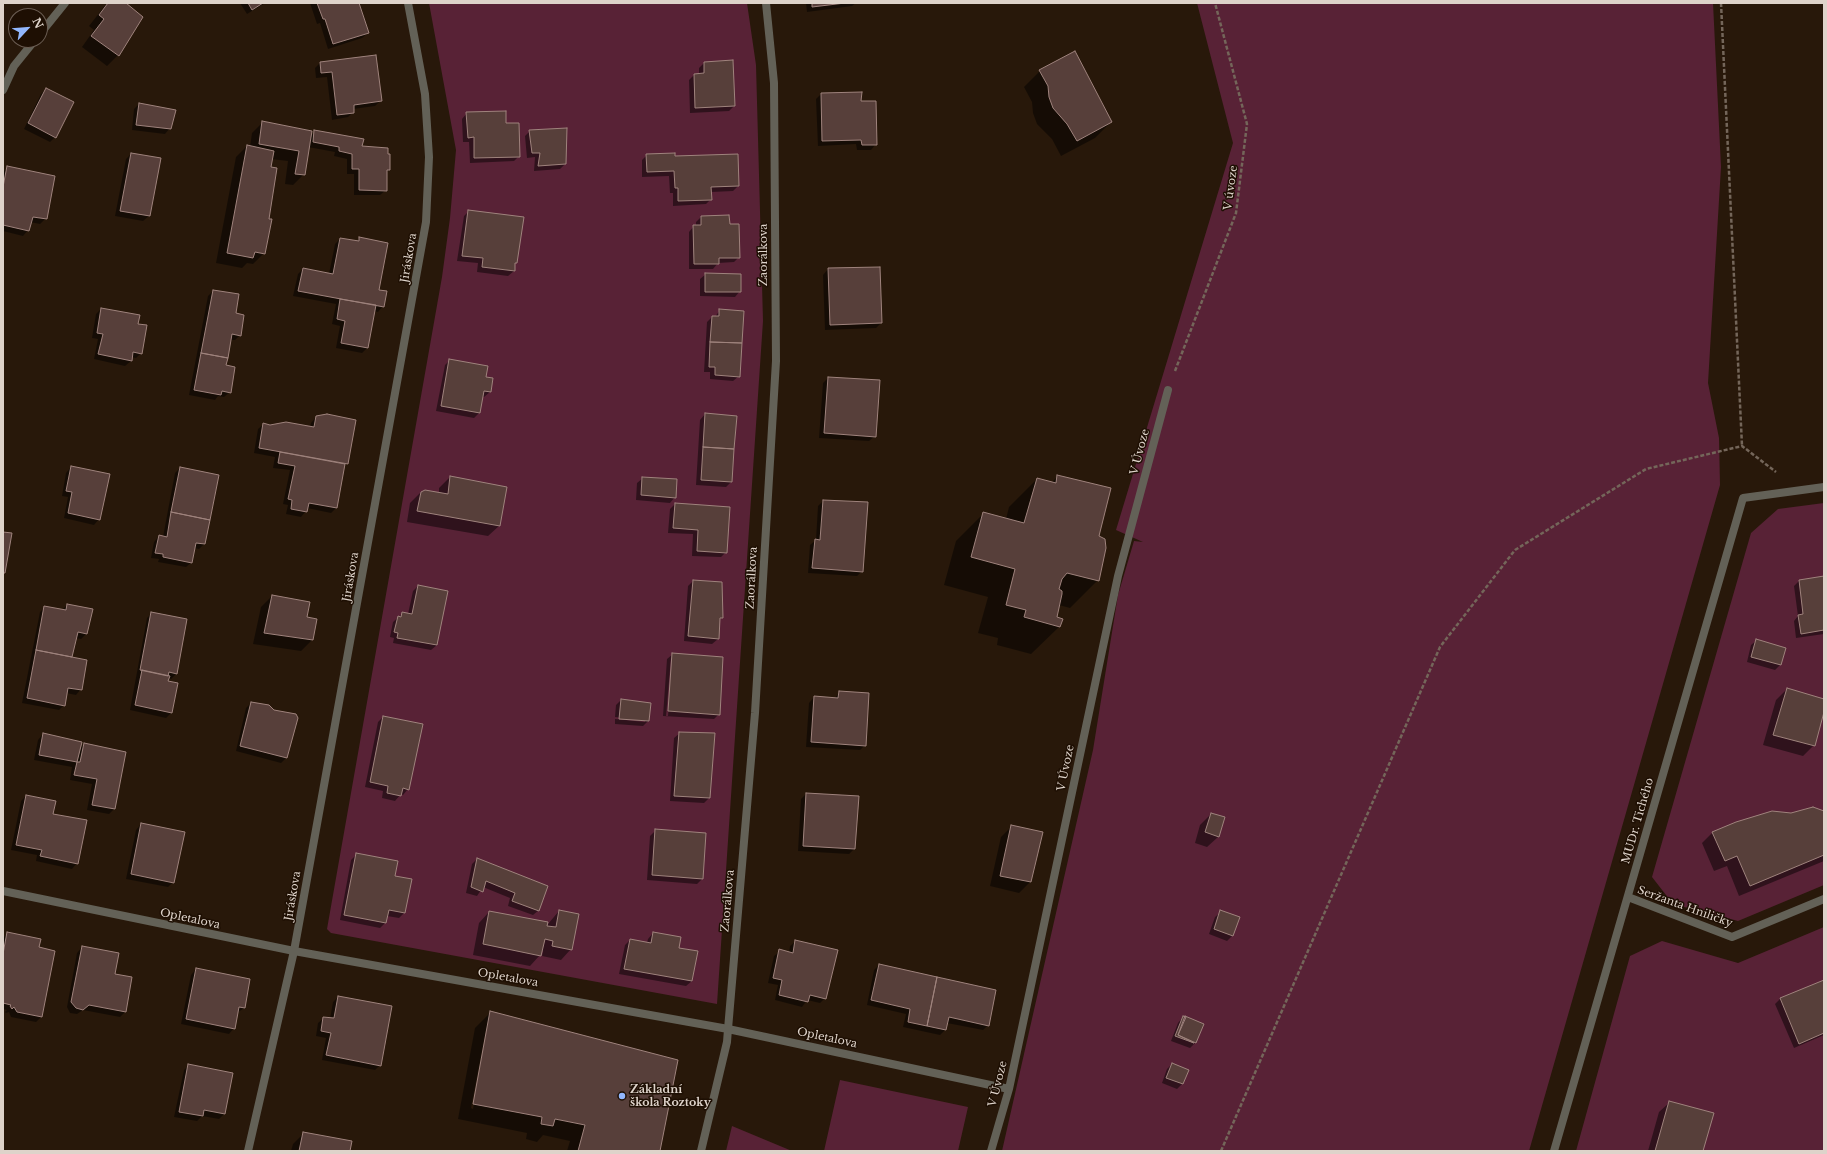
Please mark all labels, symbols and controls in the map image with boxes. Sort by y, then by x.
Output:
north arrow [8,8,48,48]
text: N [29,15,46,31]
street label: V úvoze [1221,165,1241,211]
street label: Zaorálkova [757,224,771,286]
street label: Jiráskova [398,232,420,284]
street label: V Úvoze [1128,428,1152,476]
street label: Zaorálkova [744,546,760,610]
street label: Jiráskova [340,551,362,603]
street label: V Úvoze [1055,744,1077,792]
street label: MUDr. Tichého [1619,776,1657,866]
street label: Zaorálkova [719,869,737,933]
street label: Jiráskova [282,870,304,922]
street label: Seržanta Hniličky [1636,884,1734,930]
street label: Opletalova [159,906,221,932]
street label: Opletalova [477,966,539,990]
street label: Opletalova [796,1025,858,1051]
street label: V Úvoze [986,1060,1010,1108]
place label: Základní škola Roztoky [630,1083,711,1109]
marker: Základní škola Roztoky [617,1091,627,1101]

